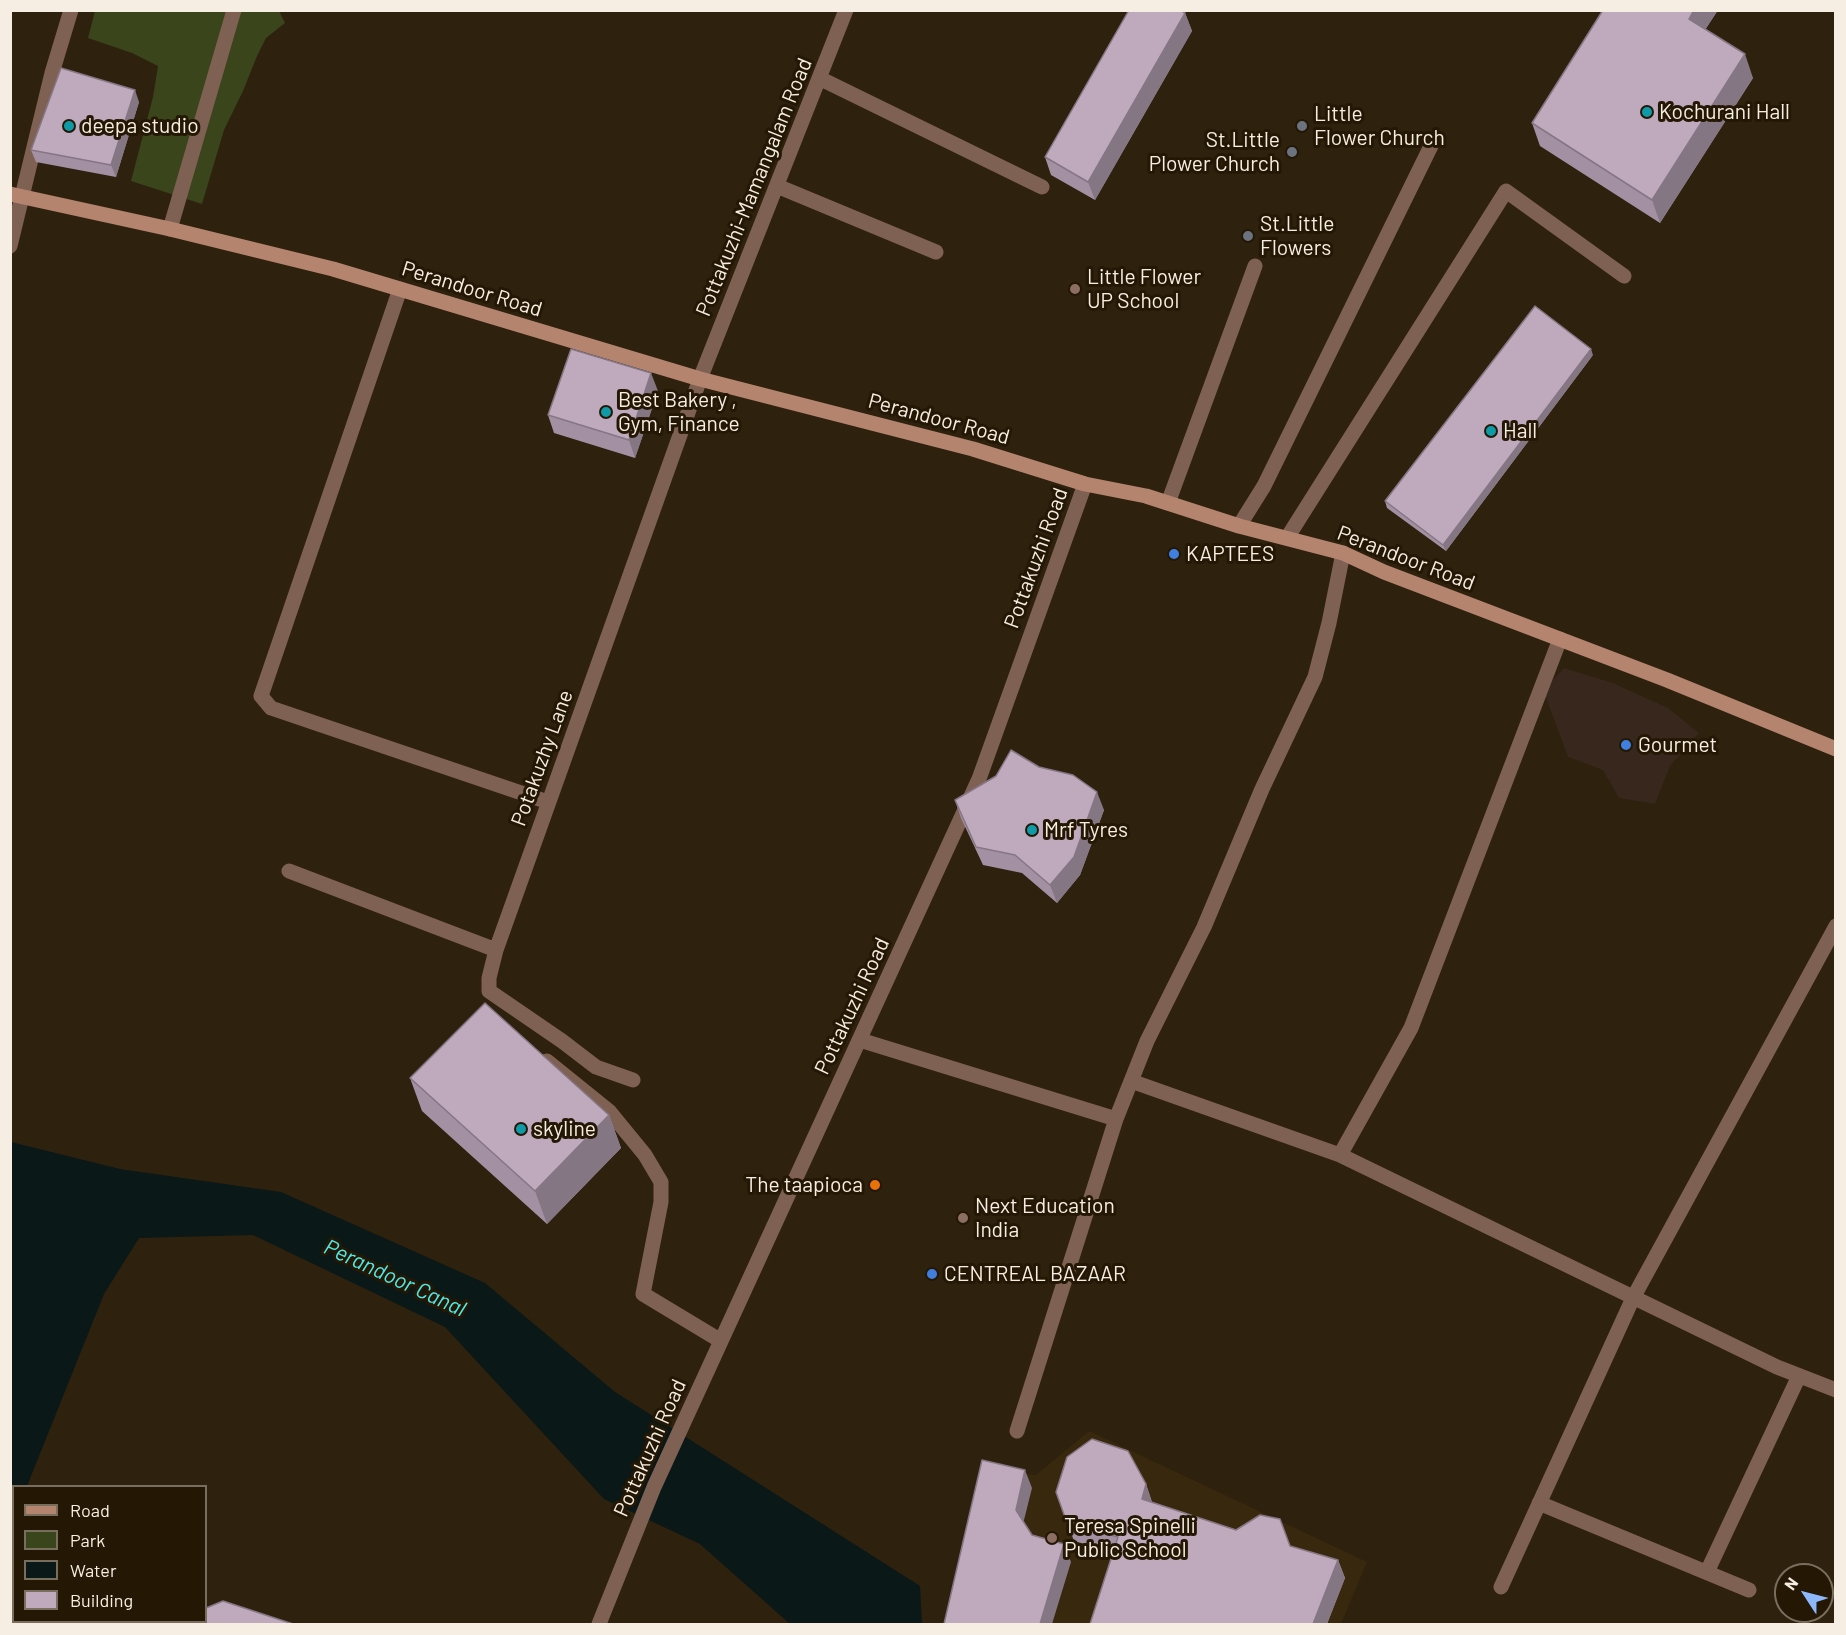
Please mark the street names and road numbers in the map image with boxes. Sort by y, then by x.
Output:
street label: Pottakuzhi-Mamangalam Road [691,54,817,320]
street label: Perandoor Road [399,256,545,322]
street label: Perandoor Road [866,388,1012,450]
street label: Pottakuzhi Road [999,484,1073,632]
street label: Perandoor Road [1334,520,1478,596]
street label: Potakuzhy Lane [506,687,578,829]
street label: Pottakuzhi Road [809,934,895,1078]
street label: Pottakuzhi Road [608,1375,692,1521]

